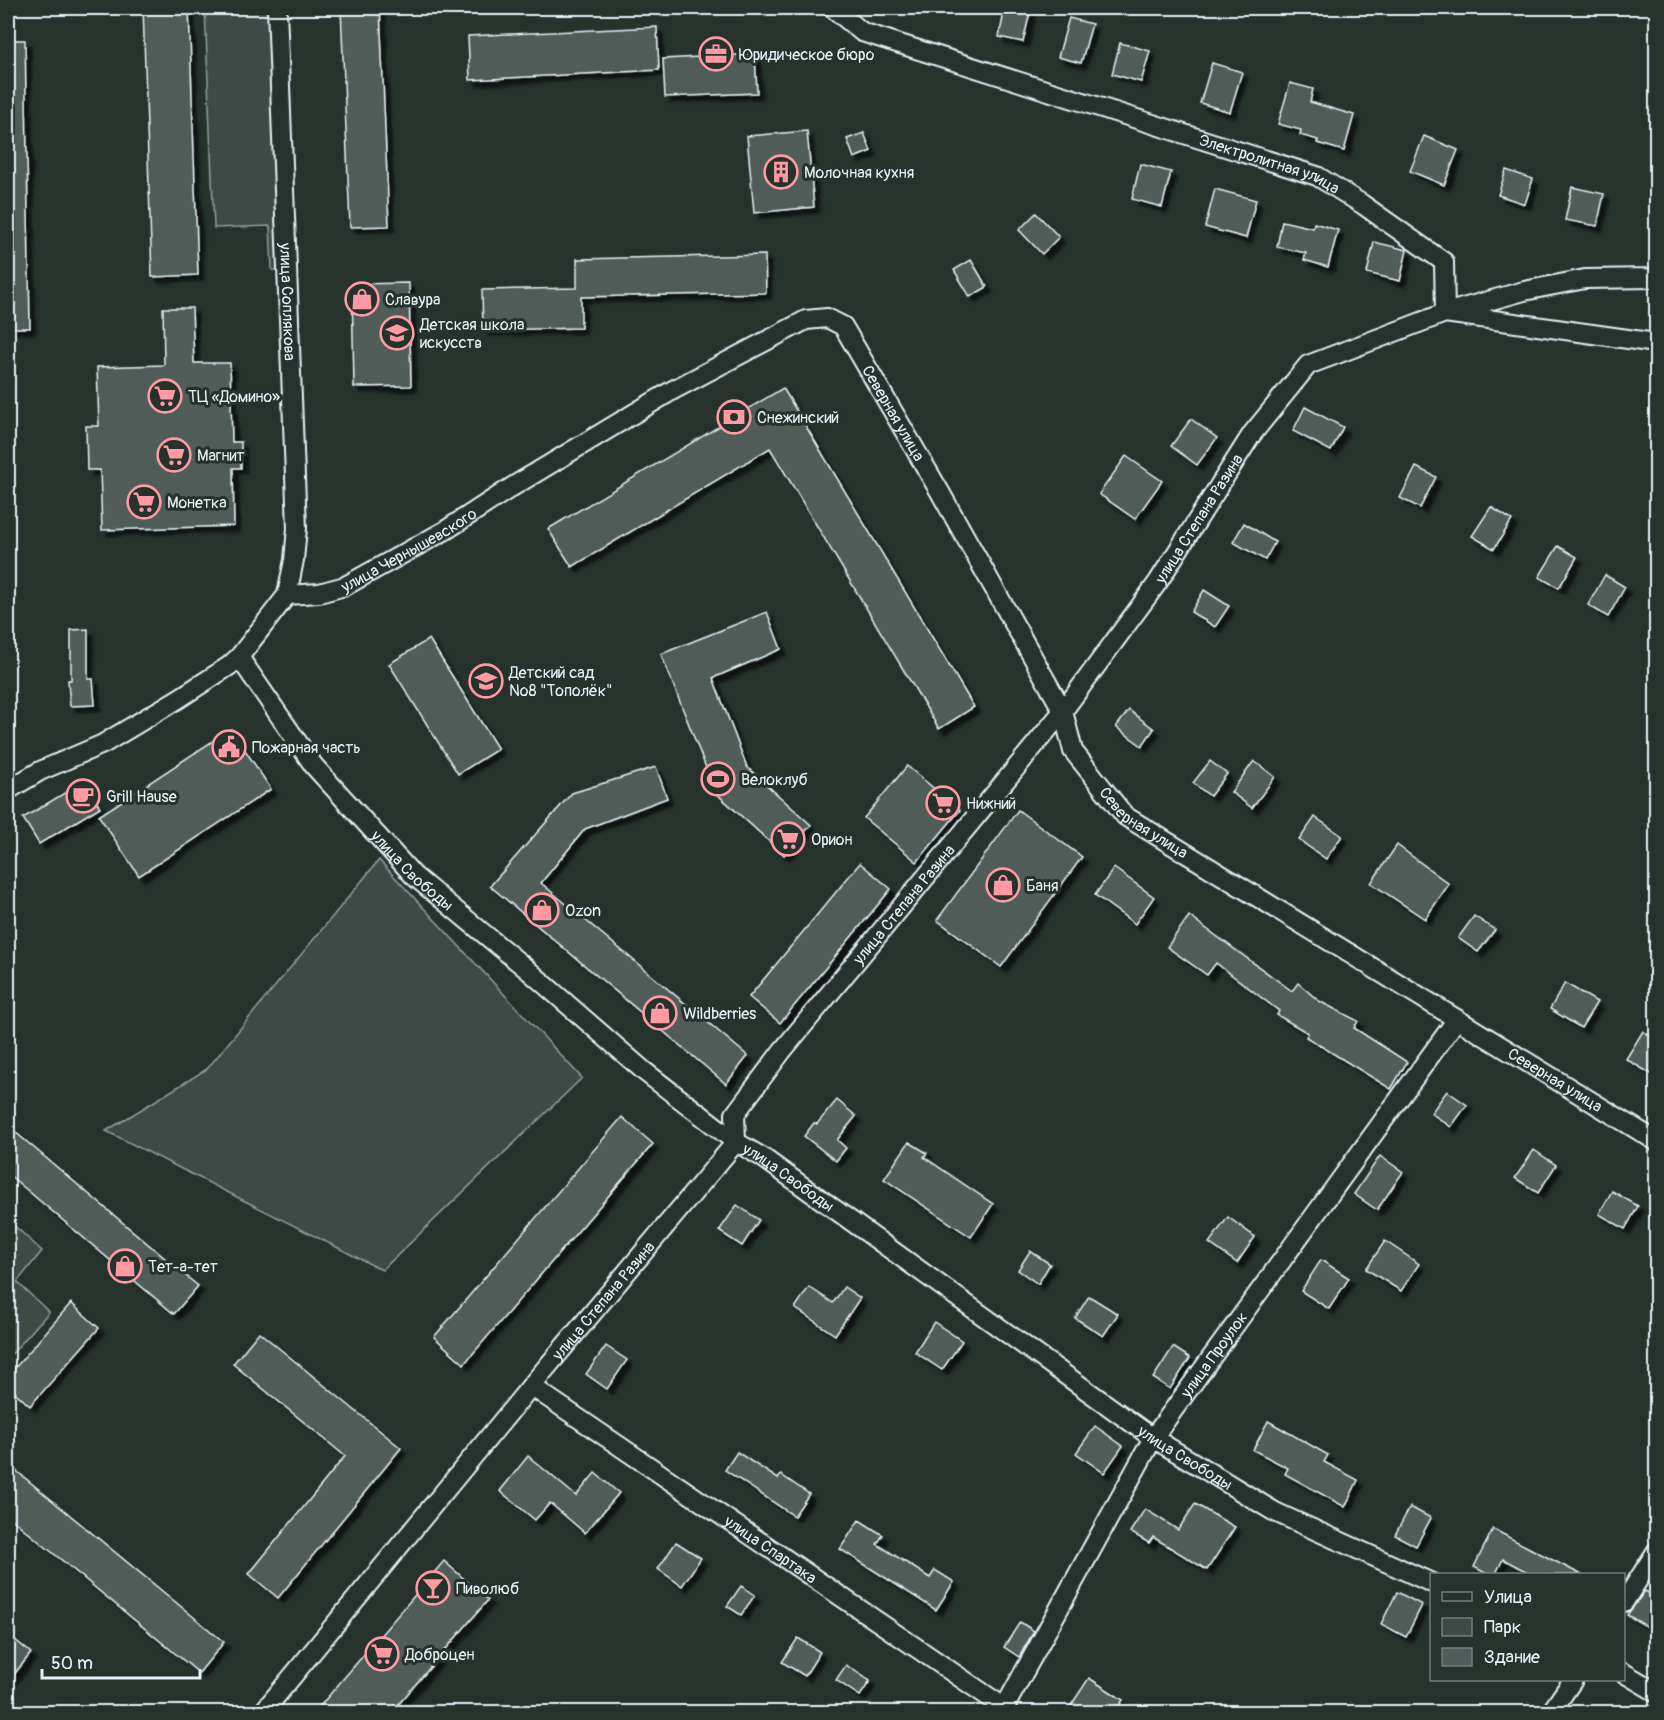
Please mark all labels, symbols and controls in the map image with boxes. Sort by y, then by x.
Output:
office icon: Юридическое бюро [698,36,734,72]
place label: Юридическое бюро [739,45,875,65]
street label: Электролитная улица [1196,130,1343,199]
building icon: Молочная кухня [763,154,799,190]
place label: Молочная кухня [804,163,914,183]
street label: улица Соплякова [275,241,300,361]
shop icon: Славура [344,281,380,317]
place label: Славура [385,290,440,310]
school or university icon: Детская школа искусств [379,315,415,351]
place label: Детская школа искусств [419,315,524,353]
street label: Северная улица [857,362,929,465]
supermarket icon: ТЦ «Домино» [147,378,183,414]
place label: ТЦ «Домино» [188,387,280,407]
bank icon: Снежинский [716,399,752,435]
place label: Снежинский [757,408,839,428]
supermarket icon: Магнит [156,437,192,473]
place label: Магнит [197,446,245,466]
street label: улица Степана Разина [1150,450,1248,588]
supermarket icon: Монетка [126,484,162,520]
place label: Монетка [167,493,227,513]
street label: улица Чернышевского [337,504,481,598]
school or university icon: Детский сад №8 "Тополёк" [468,663,504,699]
place label: Детский сад №8 "Тополёк" [508,663,612,701]
public building icon: Пожарная часть [211,729,247,765]
place label: Пожарная часть [252,738,361,758]
sports icon: Велоклуб [700,761,736,797]
place label: Велоклуб [741,770,808,790]
cafe icon: Grill Hause [65,778,101,814]
street label: Северная улица [1095,783,1192,863]
supermarket icon: Нижний [925,785,961,821]
place label: Grill Hause [106,787,177,807]
place label: Нижний [966,794,1016,814]
supermarket icon: Орион [770,821,806,857]
street label: улица Свободы [366,826,457,915]
place label: Орион [811,830,852,850]
street label: улица Степана Разина [848,841,960,969]
shop icon: Баня [985,867,1021,903]
place label: Баня [1026,876,1059,896]
shop icon: Ozon [524,892,560,928]
place label: Ozon [565,901,601,921]
shop icon: Wildberries [642,995,678,1031]
place label: Wildberries [683,1004,756,1024]
street label: Северная улица [1504,1044,1606,1117]
street label: улица Свободы [738,1138,838,1217]
street label: улица Степана Разина [547,1237,660,1365]
shop icon: Тет-а-тет [107,1248,143,1284]
place label: Тет-а-тет [148,1257,218,1277]
street label: улица Проулок [1176,1308,1252,1403]
street label: улица Свободы [1133,1421,1236,1495]
street label: улица Спартака [719,1511,820,1588]
bar icon: Пиволюб [415,1570,451,1606]
legend [1430,1573,1625,1681]
place label: Пиволюб [456,1579,519,1599]
text: Улица [1484,1586,1532,1609]
text: Парк [1484,1616,1521,1639]
supermarket icon: Доброцен [364,1636,400,1672]
scale bar [42,1642,200,1680]
place label: Доброцен [404,1645,474,1665]
text: Здание [1484,1646,1540,1669]
text: 50 m [51,1652,93,1675]

